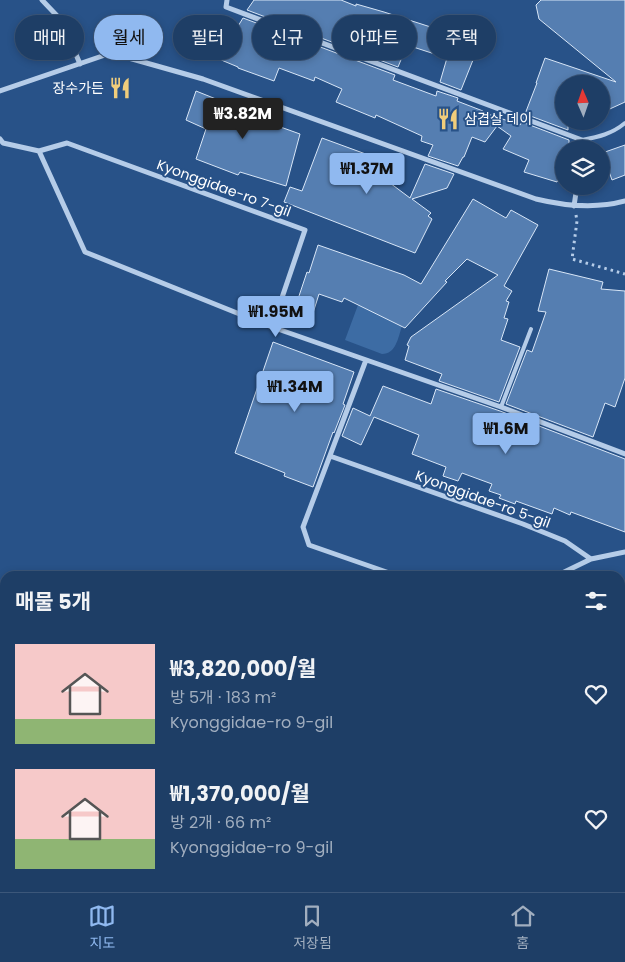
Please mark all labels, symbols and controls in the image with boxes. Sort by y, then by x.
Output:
chip: 매매 [15,15,84,60]
chip: 월세 [94,15,163,60]
chip: 필터 [173,15,242,60]
chip: 신규 [252,15,322,60]
chip: 아파트 [332,15,417,60]
chip: 주택 [427,15,496,60]
restaurant icon: 장수가든 [107,75,133,101]
north arrow [555,75,610,130]
map controls [555,75,610,195]
place label: 장수가든 [52,78,104,98]
pin: ₩3.82M [202,98,284,140]
text: ₩3.82M [214,102,272,125]
restaurant icon: 삼겹살 데이 [435,106,461,132]
place label: 삼겹살 데이 [464,109,532,129]
button: layers [555,140,610,195]
pin: ₩1.37M [326,152,408,195]
street label: Kyonggidae-ro 7-gil [154,154,294,222]
text: ₩1.37M [341,157,393,180]
pin: ₩1.95M [235,296,317,338]
text: ₩1.95M [249,300,303,323]
pin: ₩1.34M [254,370,336,413]
text: ₩1.34M [267,375,323,398]
pin: ₩1.6M [471,412,541,455]
text: ₩1.6M [484,417,528,440]
street label: Kyonggidae-ro 5-gil [413,465,553,533]
text: 매물 5개 [15,587,91,616]
icon: filters [582,587,610,615]
text: ₩3,820,000/월 [170,654,316,683]
icon: home [55,664,115,724]
icon: heart [582,680,610,708]
text: 방 5개 · 183 m² [170,686,276,709]
text: Kyonggidae-ro 9-gil [170,711,333,734]
text: ₩1,370,000/월 [170,779,310,808]
icon: home [55,789,115,849]
icon: heart [582,805,610,833]
text: 방 2개 · 66 m² [170,811,271,834]
text: Kyonggidae-ro 9-gil [170,836,333,859]
tab: 지도 [88,902,116,954]
tab: 저장됨 [293,902,332,954]
tab: 홈 [509,902,537,954]

